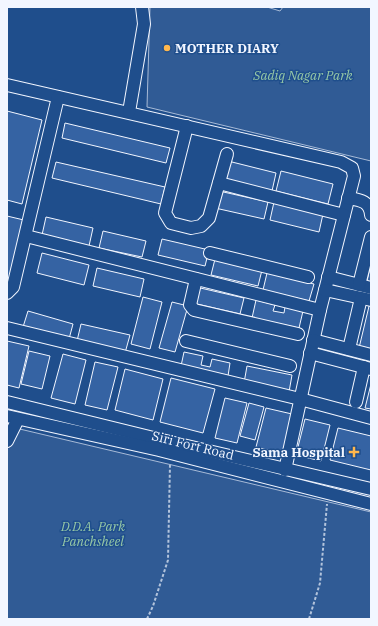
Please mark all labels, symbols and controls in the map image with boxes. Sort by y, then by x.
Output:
place label: MOTHER DIARY [175,40,279,57]
marker: MOTHER DIARY [162,43,172,53]
park label: Sadiq Nagar Park [252,67,353,84]
street label: Siri Fort Road [150,427,236,464]
place label: Sama Hospital [253,444,345,461]
marker: Sama Hospital [348,446,360,458]
park label: D.D.A. Park Panchsheel [60,518,125,550]

